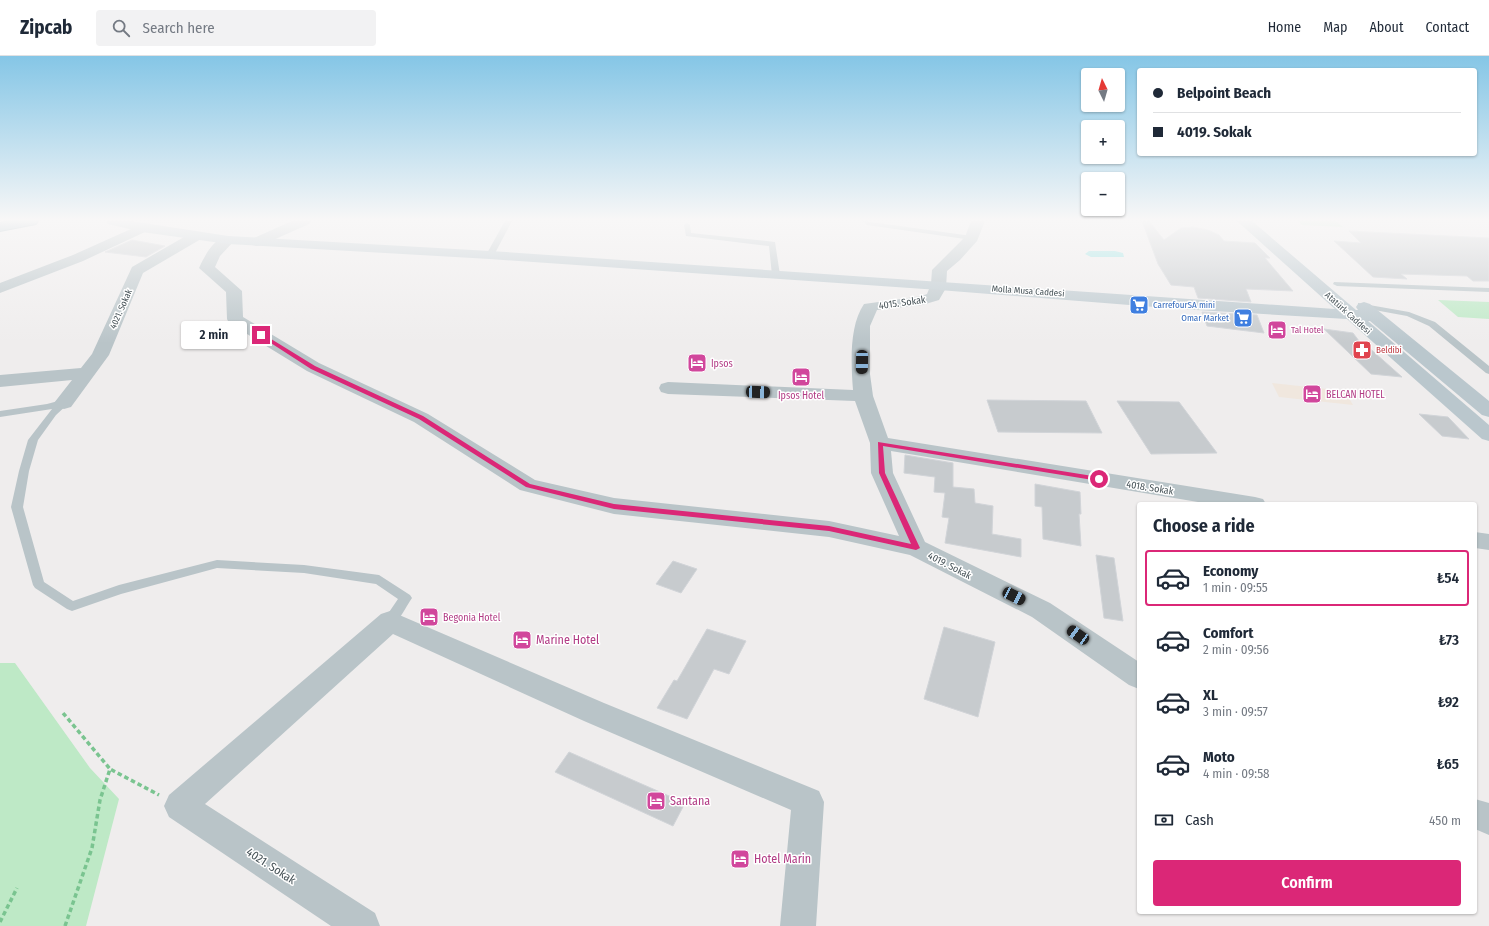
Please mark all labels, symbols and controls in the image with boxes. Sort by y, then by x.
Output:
search box [96,10,376,46]
text: Zipcab [20,16,72,39]
icon: search [110,17,132,39]
text: Search here [142,19,215,37]
text: Home [1268,19,1301,36]
text: Map [1323,19,1347,36]
text: About [1369,19,1404,36]
text: Contact [1426,19,1469,36]
north arrow [1081,68,1125,112]
map controls [1081,68,1125,216]
text: Belpoint Beach [1177,84,1271,102]
button: + [1081,120,1125,164]
text: 4019. Sokak [1177,123,1252,141]
button: − [1081,172,1125,216]
street label: Molla Musa Caddesi [991,283,1065,299]
street label: 4021. Sokak [108,287,134,330]
street label: Atatürk Caddesi [1323,290,1373,336]
street label: 4015. Sokak [878,294,927,312]
supermarket icon: CarrefourSA mini [1128,294,1150,316]
place label: CarrefourSA mini [1153,300,1215,310]
supermarket icon: Omar Market [1232,307,1254,329]
place label: Omar Market [1181,313,1229,323]
hotel icon: Tal Hotel [1266,319,1288,341]
callout: 2 min [181,321,247,349]
place label: Tal Hotel [1291,325,1324,335]
route end [252,326,270,344]
text: 2 min [200,327,228,342]
pharmacy icon: Beldibi [1351,339,1373,361]
place label: Beldibi [1376,345,1402,355]
car [856,350,868,374]
hotel icon: Ipsos [686,352,708,374]
place label: Ipsos [711,358,733,370]
hotel icon: Ipsos Hotel [790,366,812,388]
hotel icon: BELCAN HOTEL [1301,383,1323,405]
car [746,386,770,398]
place label: BELCAN HOTEL [1326,389,1385,401]
place label: Ipsos Hotel [778,390,824,402]
route start [1090,470,1108,488]
street label: 4018. Sokak [1125,478,1175,498]
text: Choose a ride [1153,515,1255,537]
street label: 4019. Sokak [926,550,974,582]
icon: car [1155,560,1191,596]
text: Economy [1203,562,1258,580]
text: ₺54 [1437,569,1459,587]
text: 1 min · 09:55 [1203,580,1268,595]
car [1001,585,1027,607]
hotel icon: Begonia Hotel [418,606,440,628]
place label: Begonia Hotel [443,612,501,624]
icon: car [1155,622,1191,658]
car [1065,623,1091,647]
text: Comfort [1203,624,1254,642]
hotel icon: Marine Hotel [511,629,533,651]
text: ₺73 [1439,631,1459,649]
place label: Marine Hotel [536,633,599,647]
text: 2 min · 09:56 [1203,642,1269,657]
icon: car [1155,684,1191,720]
text: XL [1203,686,1218,704]
text: ₺92 [1438,693,1459,711]
text: 3 min · 09:57 [1203,704,1268,719]
icon: car [1155,746,1191,782]
text: Moto [1203,748,1235,766]
text: ₺65 [1436,755,1459,773]
text: 4 min · 09:58 [1203,766,1270,781]
hotel icon: Santana [645,790,667,812]
place label: Santana [670,794,710,808]
icon: cash [1153,809,1175,831]
text: Cash [1185,811,1214,829]
text: 450 m [1429,813,1461,828]
street label: 4021. Sokak [244,845,299,887]
hotel icon: Hotel Marin [729,848,751,870]
place label: Hotel Marin [754,852,811,866]
button: Confirm [1153,860,1461,906]

